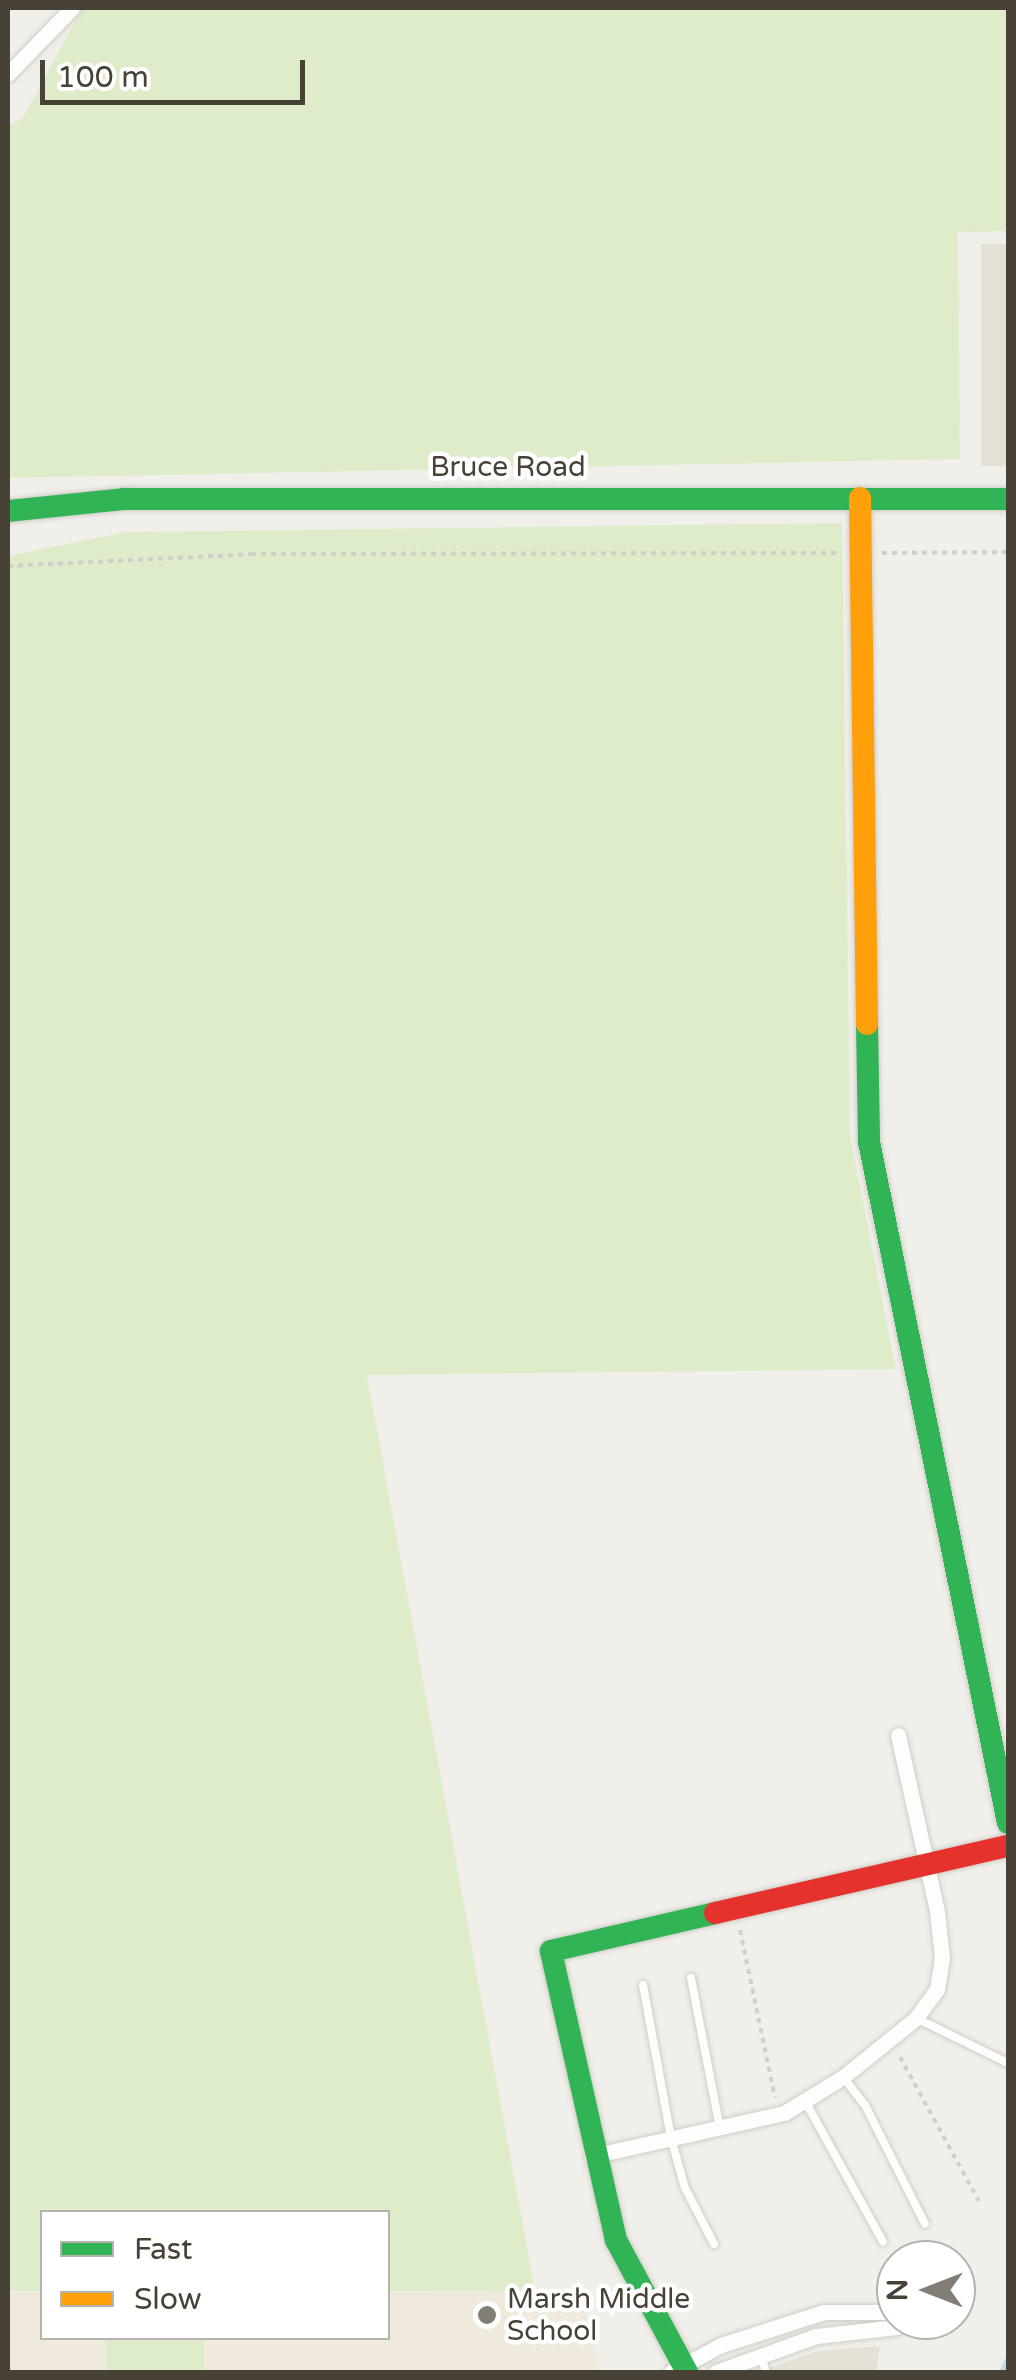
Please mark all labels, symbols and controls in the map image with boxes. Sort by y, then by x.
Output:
scale bar [45,40,310,102]
text: 100 m [57,59,149,96]
street label: Bruce Road [430,450,586,484]
legend [40,2210,390,2340]
text: Fast [134,2231,193,2268]
north arrow [876,2240,976,2340]
text: N [881,2279,915,2301]
text: Slow [134,2281,202,2318]
place label: Marsh Middle School [507,2282,690,2348]
marker: Marsh Middle School [476,2304,498,2326]

